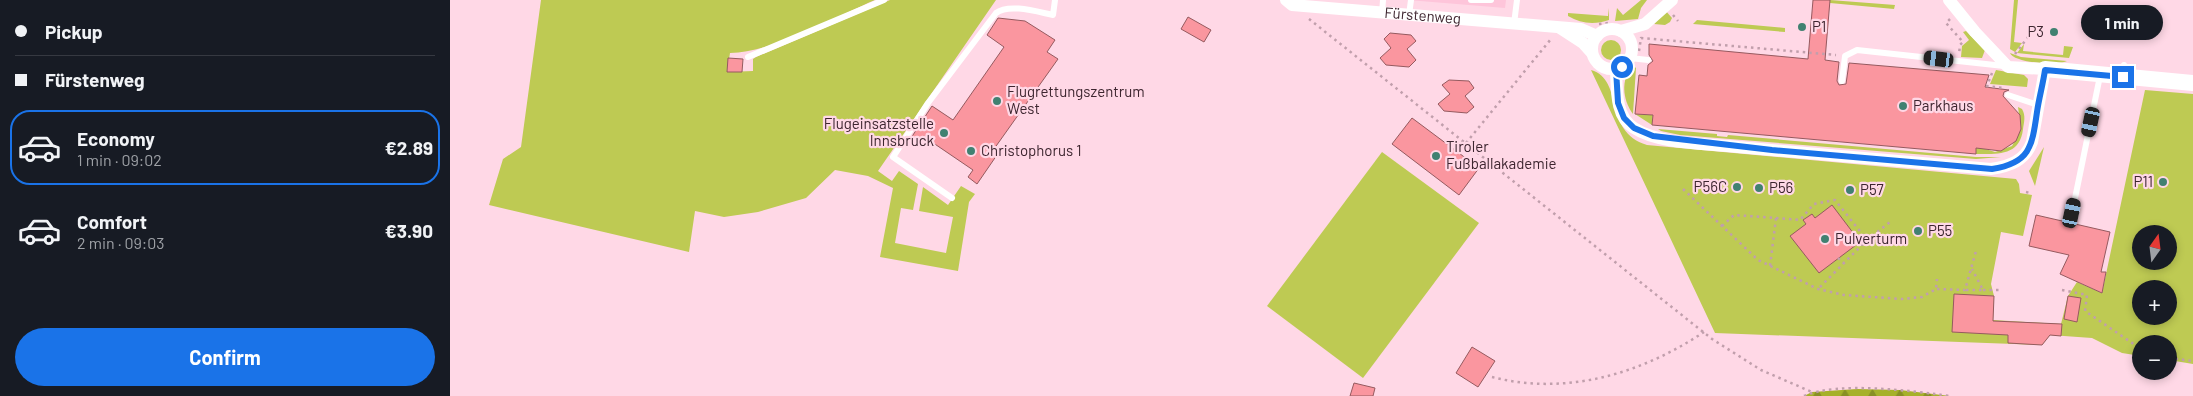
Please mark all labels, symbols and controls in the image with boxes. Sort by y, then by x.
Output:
street label: Fürstenweg [1384,3,1462,27]
callout: 1 min [2082,5,2164,40]
text: 1 min [2104,13,2140,32]
place label: P1 [1812,17,1826,35]
text: Pickup [45,20,103,43]
marker: P1 [1796,21,1808,33]
place label: P3 [2027,22,2044,40]
marker: P3 [2048,26,2060,38]
car [1923,50,1954,68]
route start [1611,56,1633,78]
route end [2112,66,2134,88]
text: Fürstenweg [45,68,145,91]
place label: Flugrettungszentrum West [1007,82,1145,117]
marker: Flugrettungszentrum West [991,95,1003,107]
place label: Parkhaus [1913,96,1973,114]
marker: Parkhaus [1897,100,1909,112]
car [2080,106,2101,138]
place label: Flugeinsatzstelle Innsbruck [824,114,934,149]
icon: car [17,125,62,170]
text: Economy [77,127,155,150]
marker: Flugeinsatzstelle Innsbruck [938,127,950,139]
text: €2.89 [385,136,433,159]
place label: Tiroler Fußballakademie [1446,137,1557,172]
place label: Christophorus 1 [981,141,1081,159]
marker: Christophorus 1 [965,145,977,157]
text: 1 min · 09:02 [77,150,162,169]
marker: Tiroler Fußballakademie [1430,150,1442,162]
place label: P11 [2134,172,2153,190]
marker: P11 [2157,176,2169,188]
place label: P56C [1694,177,1727,195]
place label: P56 [1769,178,1793,196]
place label: P57 [1860,180,1884,198]
marker: P56C [1731,181,1743,193]
marker: P56 [1753,182,1765,194]
marker: P57 [1844,184,1856,196]
car [2061,197,2082,229]
icon: car [17,208,62,253]
text: Comfort [77,210,147,233]
text: €3.90 [385,219,433,242]
place label: P55 [1928,221,1952,239]
marker: P55 [1912,225,1924,237]
north arrow [2132,225,2178,270]
map controls [2132,225,2177,380]
place label: Pulverturm [1835,229,1907,247]
text: 2 min · 09:03 [77,233,165,252]
marker: Pulverturm [1819,233,1831,245]
button: + [2132,280,2177,325]
button: Confirm [15,328,435,386]
button: − [2132,335,2177,380]

